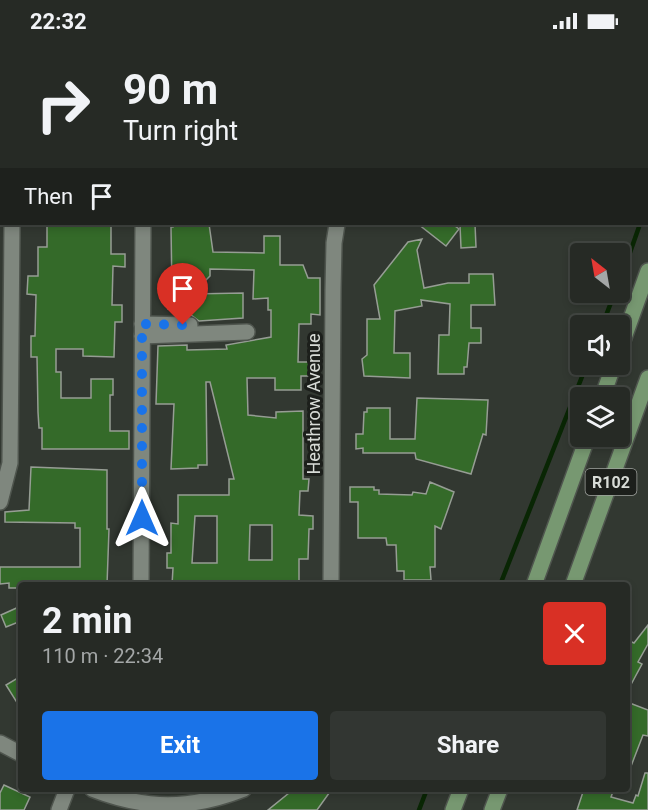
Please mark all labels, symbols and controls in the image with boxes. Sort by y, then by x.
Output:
text: 22:32 [30,9,87,34]
text: 90 m [123,65,218,114]
icon: right [24,66,102,144]
text: Turn right [123,115,238,147]
icon: arrive [85,180,118,213]
text: Then [24,184,73,209]
north arrow [570,243,630,303]
map controls [570,243,630,447]
pin [157,263,208,325]
icon: arrive [166,272,199,305]
button: sound [570,315,630,375]
street label: Heathrow Avenue [303,333,324,475]
button: layers [570,387,630,447]
road number: R102 [586,469,636,495]
position arrow [110,486,174,550]
text: 2 min [42,600,133,642]
button: close [543,602,606,665]
text: 110 m · 22:34 [42,644,163,668]
button: Exit [42,711,318,780]
button: Share [330,711,606,780]

